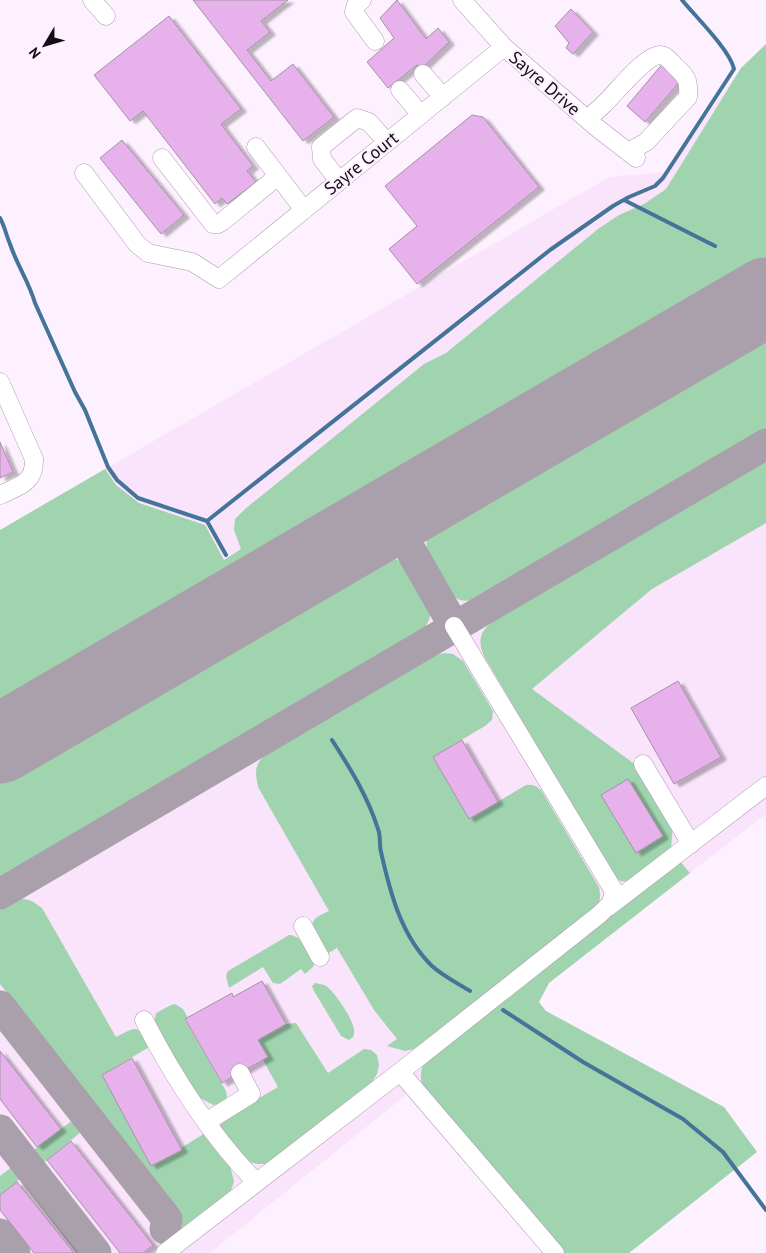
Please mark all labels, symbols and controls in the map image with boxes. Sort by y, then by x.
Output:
north arrow [20,20,70,70]
text: N [25,44,45,62]
street label: Sayre Drive [505,46,585,120]
street label: Sayre Court [319,126,403,200]

